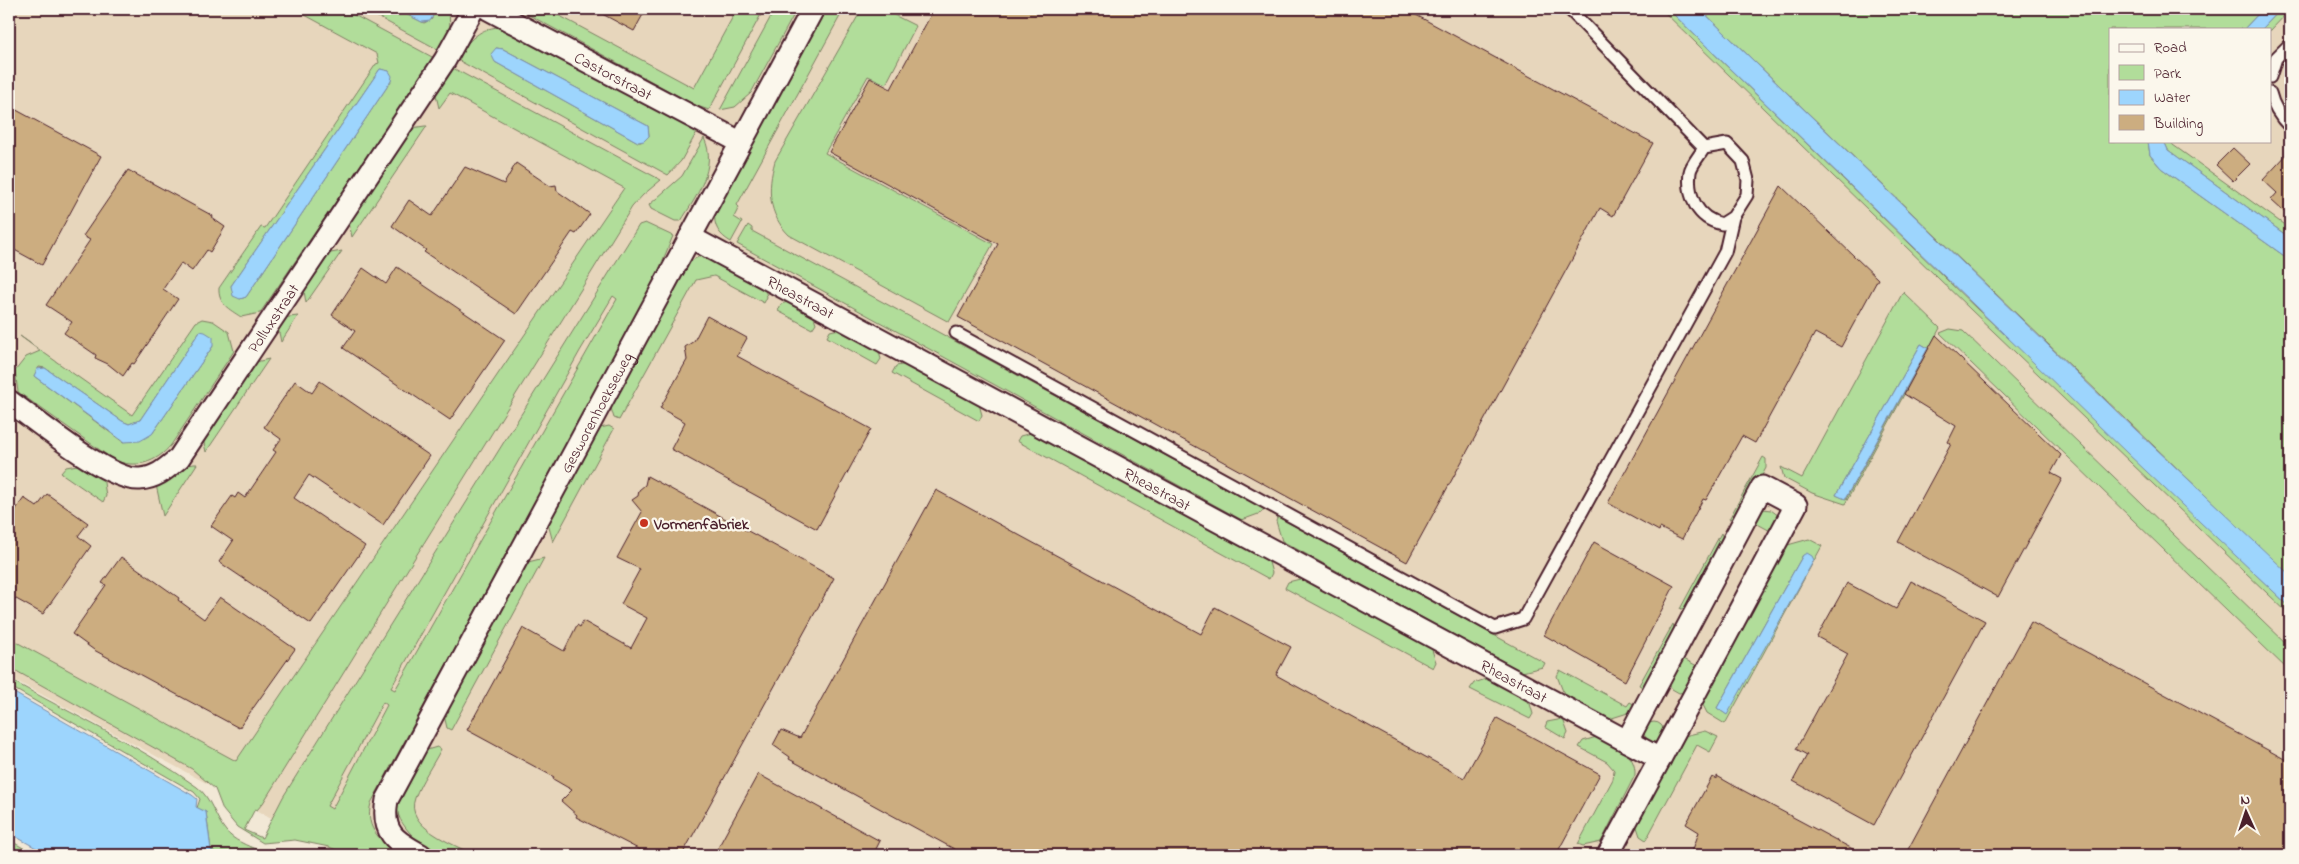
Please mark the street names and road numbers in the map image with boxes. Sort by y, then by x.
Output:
street label: Castorstraat [569,46,657,108]
street label: Rheastraat [762,270,839,327]
street label: Polluxstraat [242,279,307,358]
street label: Gesworenhoekseweg [555,348,640,478]
street label: Rheastraat [1119,462,1195,519]
street label: Rheastraat [1475,654,1552,711]

